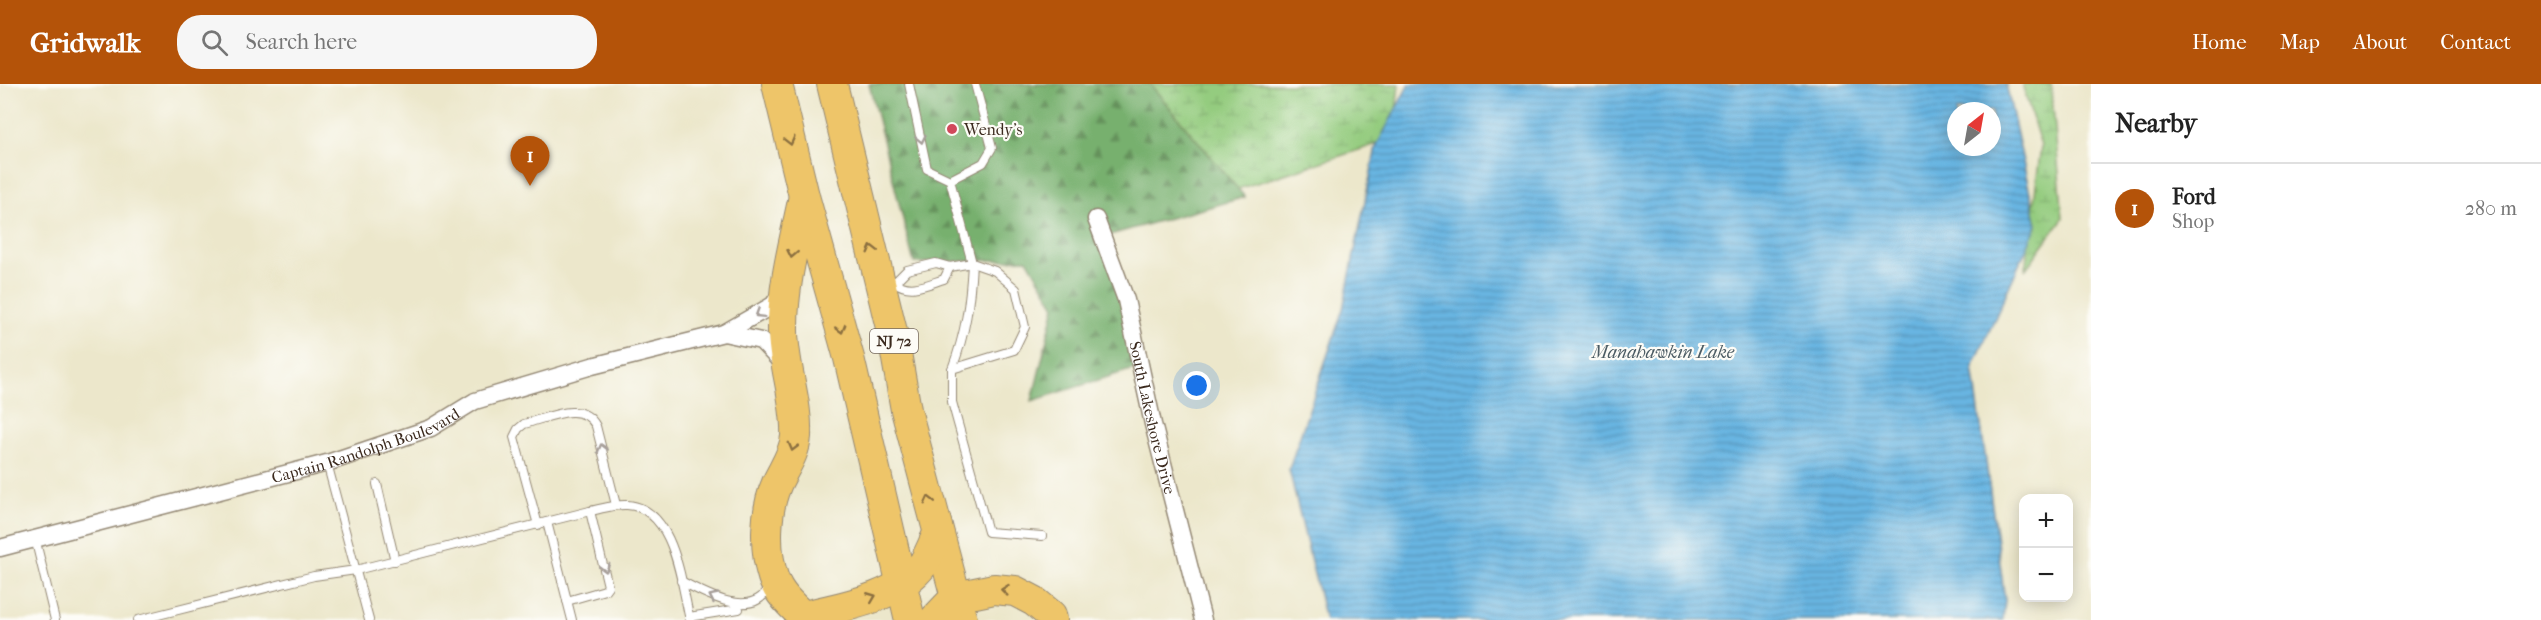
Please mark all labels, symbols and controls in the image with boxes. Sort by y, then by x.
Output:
search box [177,15,597,69]
text: Gridwalk [30,26,141,59]
icon: search [198,26,231,59]
text: Search here [246,29,357,55]
text: Home [2192,30,2247,54]
text: Map [2280,30,2320,54]
text: About [2353,30,2407,54]
text: Contact [2440,30,2511,54]
north arrow [1947,102,2001,156]
text: Nearby [2115,108,2197,139]
place label: Wendy's [963,120,1022,139]
marker: Wendy's [945,122,959,136]
one-way arrow [914,134,927,144]
pin: 1 [510,136,550,186]
one-way arrow [783,136,796,146]
text: Ford [2172,184,2216,210]
text: 1 [2131,197,2138,220]
text: 280 m [2465,197,2517,220]
text: Shop [2172,210,2214,233]
one-way arrow [866,244,879,254]
one-way arrow [786,248,799,258]
one-way arrow [755,306,765,318]
one-way arrow [834,323,846,334]
road number: NJ 72 [870,329,918,353]
street label: South Lakeshore Drive [1125,340,1180,496]
water label: Manahawkin Lake [1590,342,1735,363]
your location [1182,371,1211,400]
street label: Captain Randolph Boulevard [270,404,463,487]
one-way arrow [788,441,800,452]
one-way arrow [596,444,609,454]
map controls [2019,494,2073,602]
button: + [2019,494,2073,548]
one-way arrow [924,495,937,505]
button: − [2019,548,2073,602]
one-way arrow [598,562,610,573]
one-way arrow [1000,584,1009,597]
one-way arrow [866,592,877,604]
one-way arrow [709,593,720,605]

